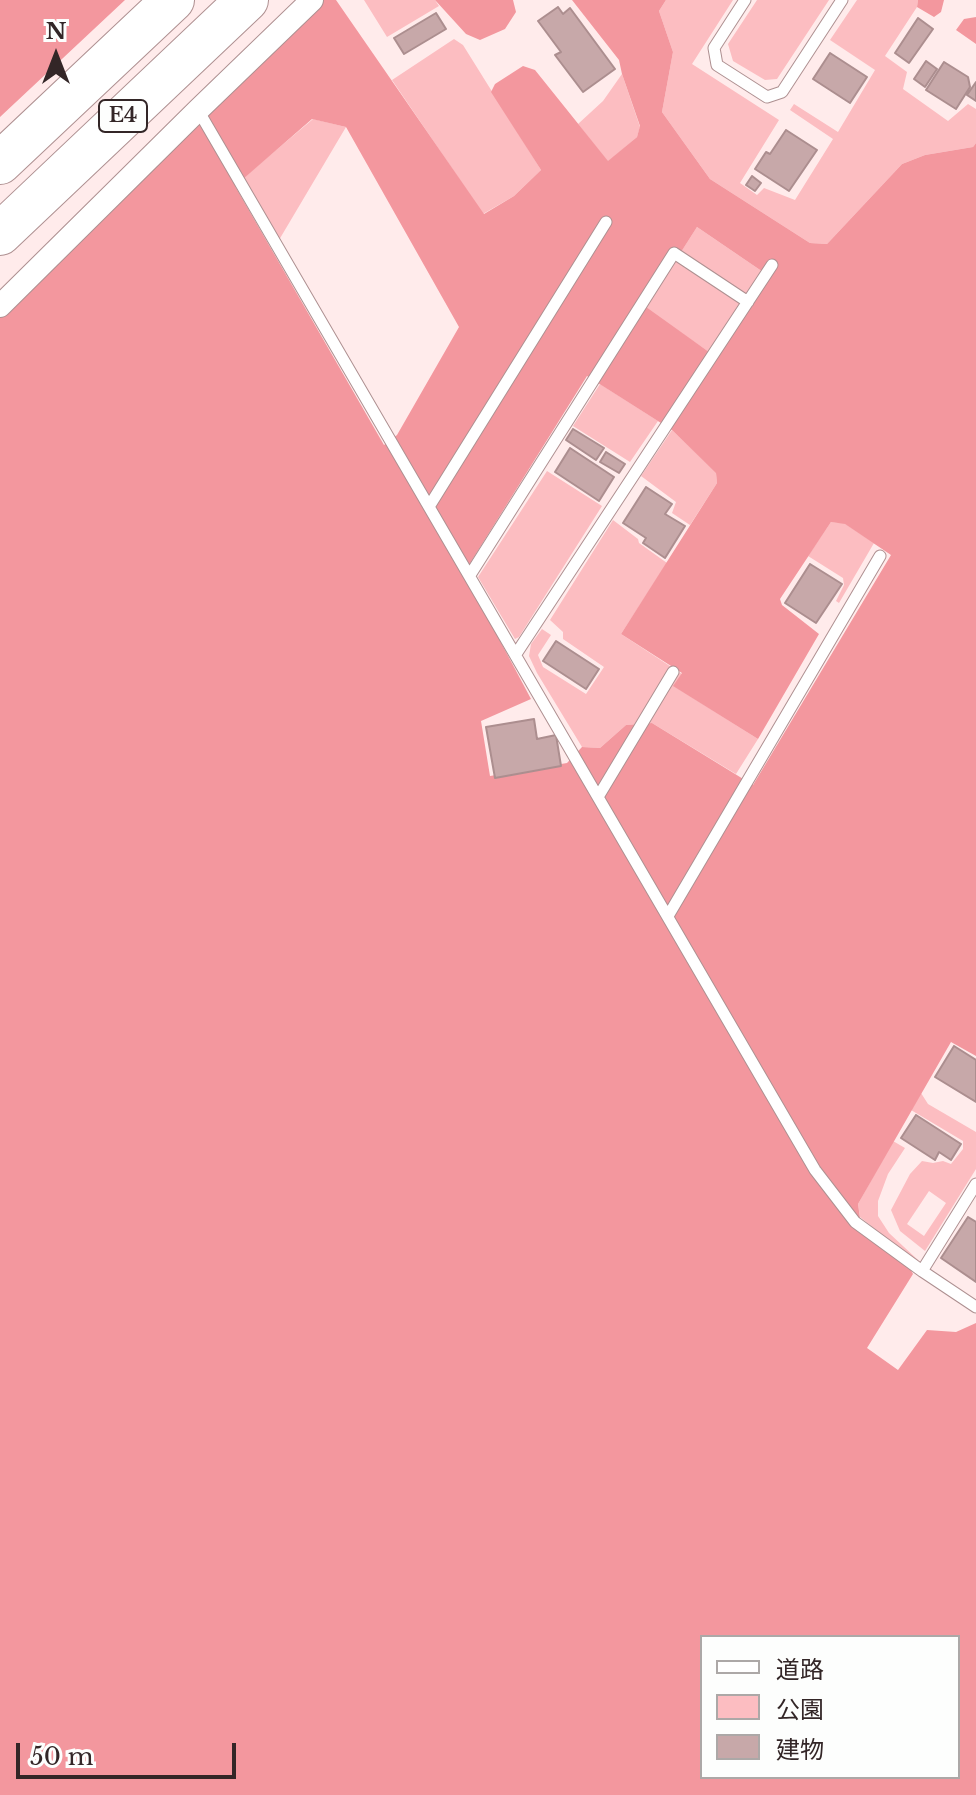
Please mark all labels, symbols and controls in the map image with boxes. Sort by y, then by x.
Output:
north arrow [16,16,96,96]
text: N [46,18,66,45]
road number: E4 [99,100,147,132]
legend [700,1635,960,1779]
text: 道路 [776,1655,824,1684]
text: 公園 [776,1695,824,1724]
scale bar [20,1727,240,1777]
text: 建物 [776,1735,824,1764]
text: 50 m [30,1742,93,1771]

